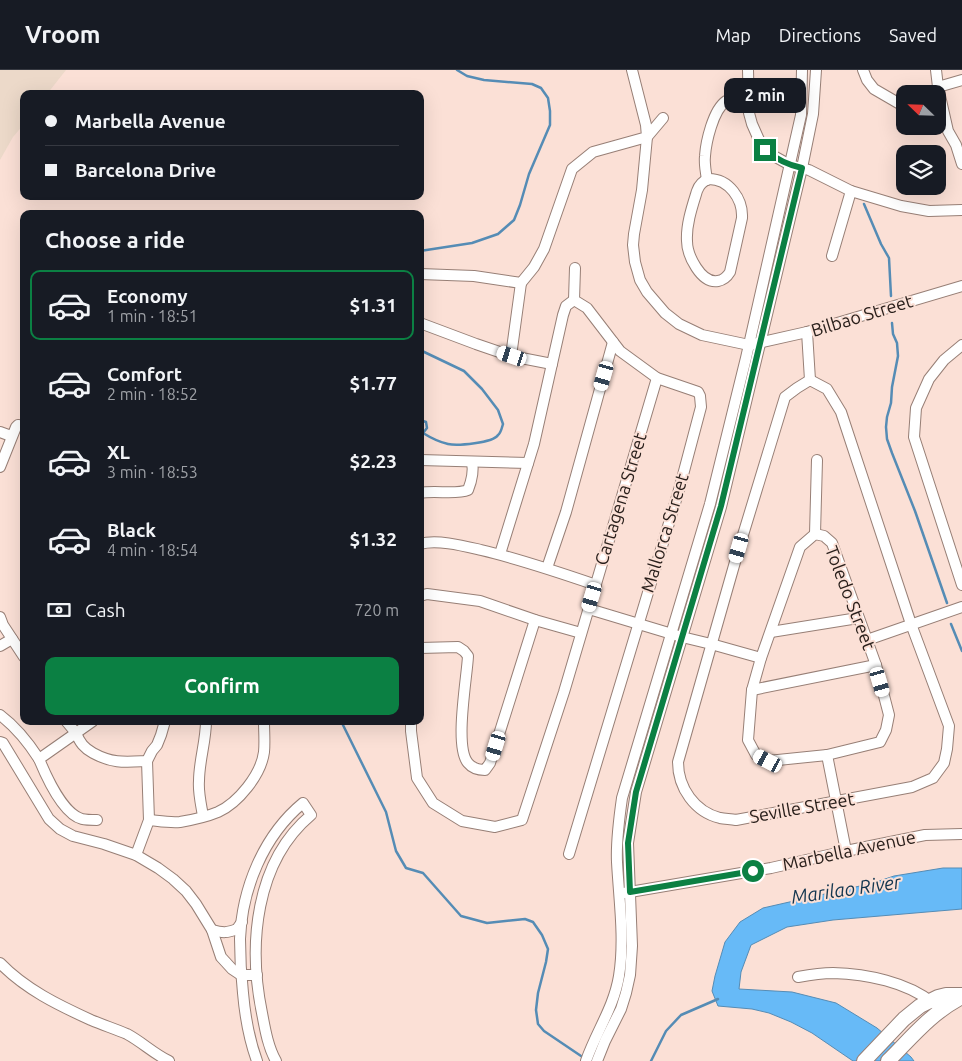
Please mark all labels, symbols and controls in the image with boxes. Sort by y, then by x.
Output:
text: Vroom [25,21,101,48]
text: Map [715,25,751,45]
text: Directions [779,25,861,45]
text: Saved [889,25,937,45]
callout: 2 min [724,78,806,112]
north arrow [896,85,946,135]
map controls [896,85,946,195]
text: 2 min [745,86,785,104]
text: Marbella Avenue [75,110,226,132]
route end [754,139,776,161]
button: layers [896,145,946,195]
text: Barcelona Drive [75,159,216,181]
text: Choose a ride [45,227,185,252]
icon: car [47,283,92,328]
text: Economy [107,285,188,307]
street label: Bilbao Street [808,290,915,340]
text: $1.31 [349,294,397,316]
text: 1 min · 18:51 [107,307,198,325]
car [495,344,528,368]
car [592,360,615,392]
icon: car [47,361,92,406]
text: Comfort [107,363,182,385]
text: $1.77 [349,372,397,394]
text: 2 min · 18:52 [107,385,198,403]
street label: Cartagena Street [590,430,650,567]
icon: car [47,439,92,484]
text: XL [107,441,130,463]
text: $2.23 [349,450,397,472]
text: 3 min · 18:53 [107,463,198,481]
street label: Mallorca Street [636,471,692,595]
icon: car [47,517,92,562]
text: Black [107,519,156,541]
text: $1.32 [349,528,397,550]
car [727,532,750,564]
text: 4 min · 18:54 [107,541,198,559]
street label: Toledo Street [822,543,880,652]
car [580,580,603,614]
icon: cash [45,596,73,624]
text: Cash [85,599,126,621]
text: 720 m [354,601,399,619]
button: Confirm [45,657,399,715]
car [868,666,891,698]
car [484,729,507,763]
car [751,747,784,775]
street label: Seville Street [748,788,856,826]
street label: Marbella Avenue [780,826,917,874]
route start [742,860,764,882]
water label: Marilao River [790,870,903,908]

